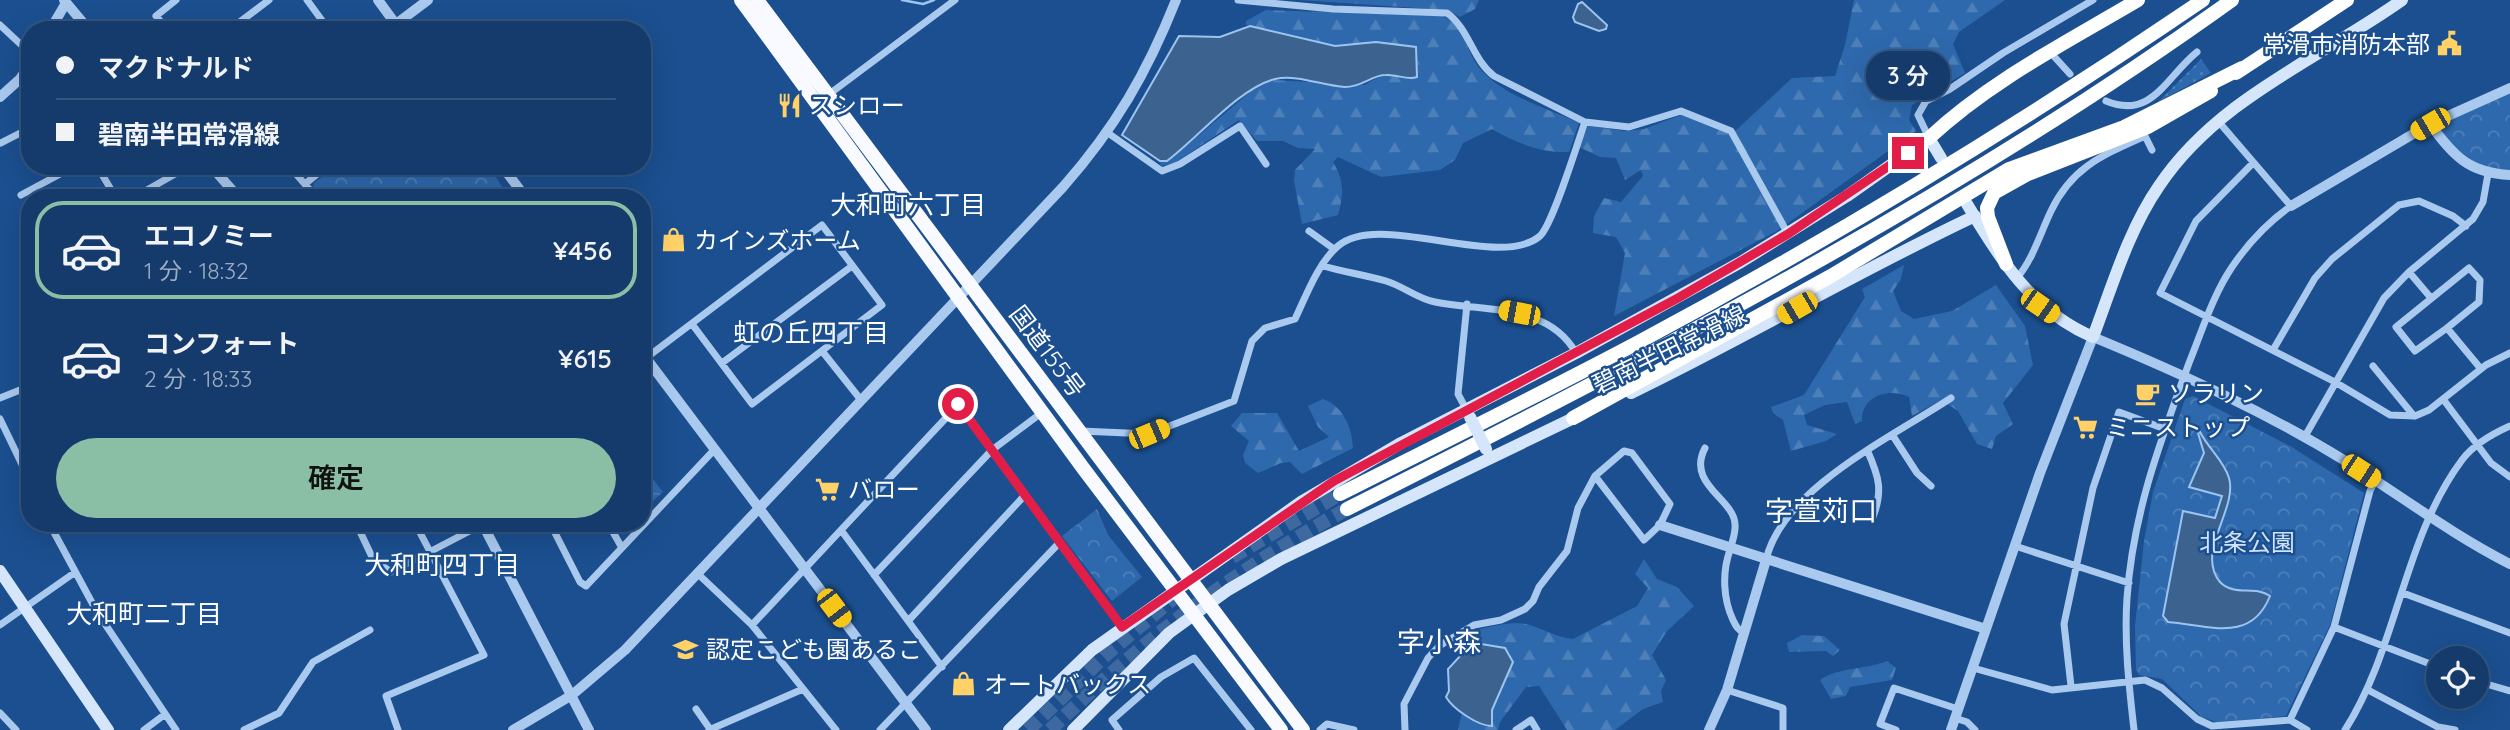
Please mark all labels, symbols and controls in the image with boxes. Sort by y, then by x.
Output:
place label: 常滑市消防本部 [2262,29,2430,59]
public building icon: 常滑市消防本部 [2436,30,2464,58]
text: マクドナルド [98,51,254,84]
callout: 3 分 [1866,52,1950,100]
text: 3 分 [1887,61,1929,90]
place label: スシロー [809,90,905,120]
restaurant icon: スシロー [775,91,803,119]
car [2407,104,2454,144]
text: 碧南半田常滑線 [98,118,280,151]
route end [1892,137,1924,169]
district label: 大和町六丁目 [830,188,986,221]
icon: car [60,219,123,282]
text: エコノミー [144,219,274,252]
place label: カインズホーム [694,225,861,255]
shop icon: カインズホーム [660,226,688,254]
text: ¥456 [553,234,612,267]
text: 1 分 · 18:32 [144,256,249,285]
car [2017,285,2064,327]
car [1774,288,1821,328]
street label: 国道155号 [1004,299,1092,403]
car [1497,299,1542,327]
street label: 碧南半田常滑線 [1587,299,1751,399]
district label: 虹の丘四丁目 [733,316,889,349]
icon: car [60,327,123,390]
text: コンフォート [144,327,299,360]
text: ¥615 [558,342,612,375]
text: 2 分 · 18:33 [144,364,252,393]
place label: ソラリン [2168,378,2264,408]
cafe icon: ソラリン [2134,379,2162,407]
route start [942,388,974,420]
place label: ミニストップ [2106,412,2250,442]
supermarket icon: ミニストップ [2072,413,2100,441]
car [1126,416,1173,452]
button: 確定 [56,438,616,518]
car [2338,451,2385,491]
place label: バロー [848,474,920,504]
supermarket icon: バロー [814,475,842,503]
district label: 字萱苅口 [1765,493,1877,528]
park label: 北条公園 [2199,527,2295,557]
district label: 大和町四丁目 [364,548,520,581]
car [813,585,856,631]
district label: 大和町二丁目 [66,597,222,630]
district label: 字小森 [1397,624,1481,659]
place label: 認定こども園あるこ [706,634,922,664]
school or university icon: 認定こども園あるこ [672,635,700,663]
map controls [2426,646,2489,709]
button: locate [2426,646,2489,709]
place label: オートバックス [984,669,1151,699]
shop icon: オートバックス [950,670,978,698]

